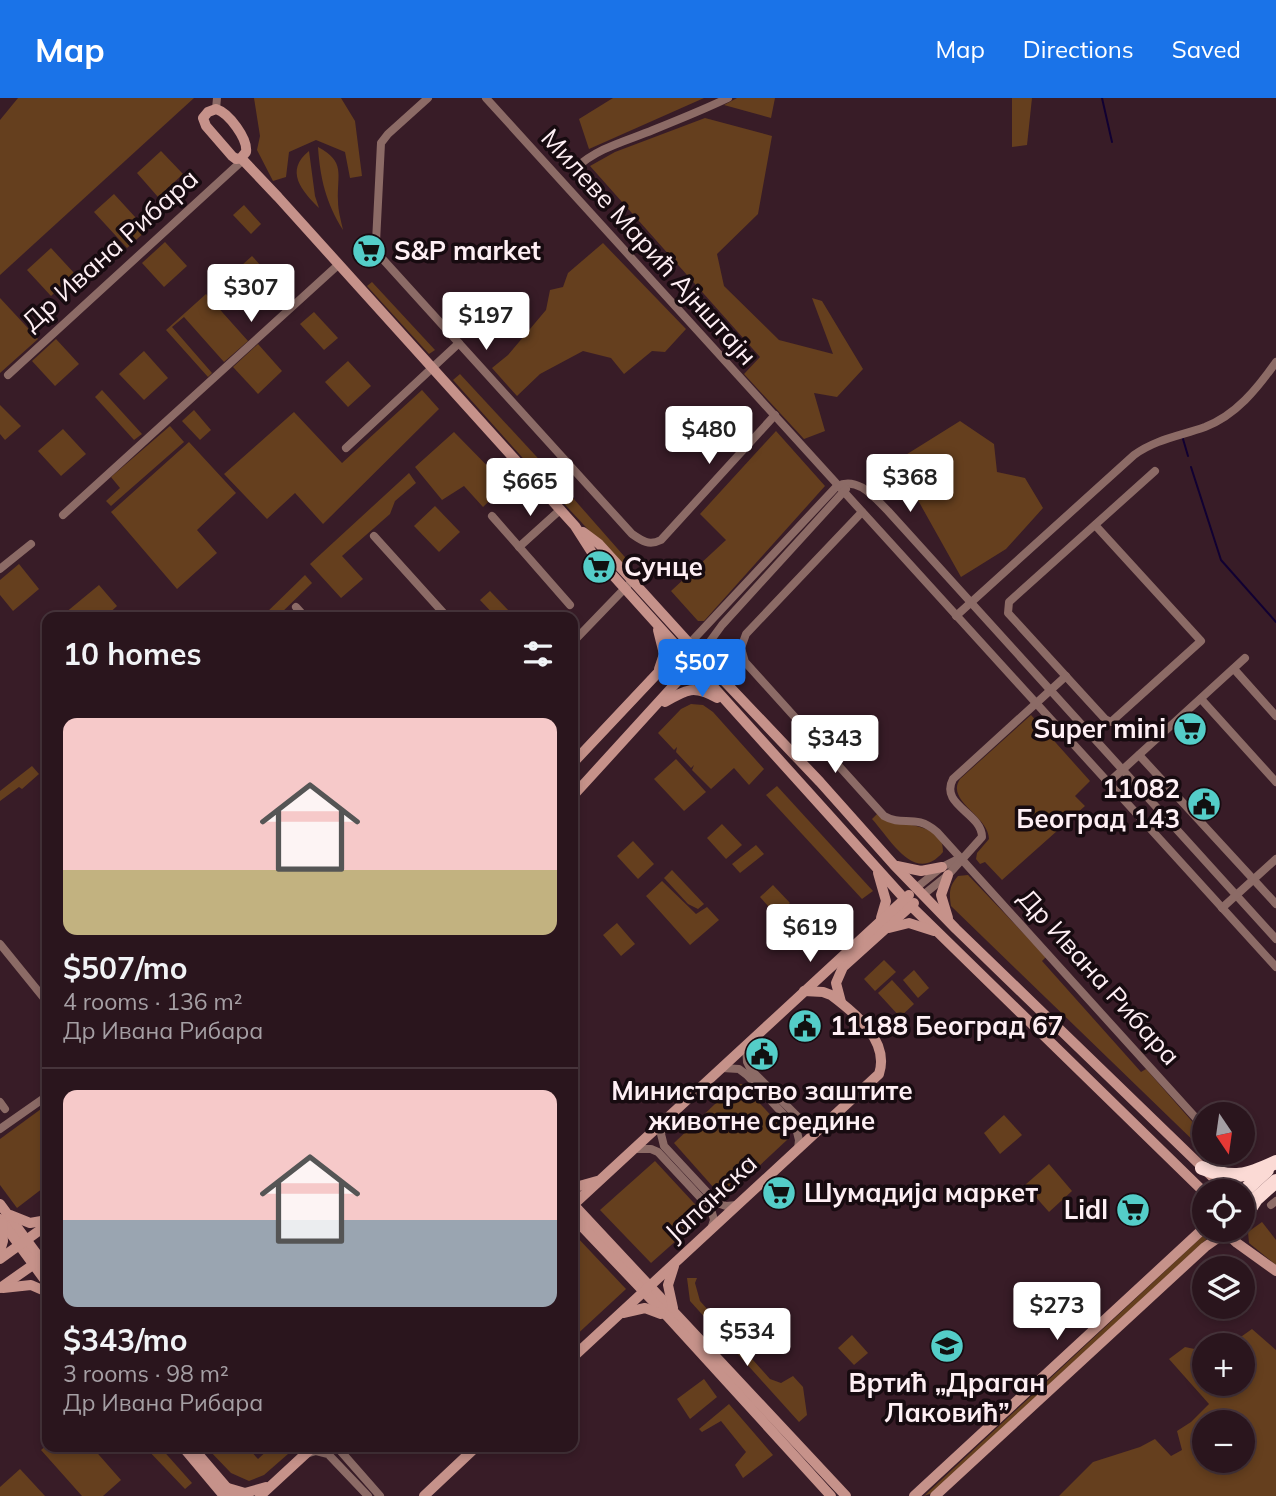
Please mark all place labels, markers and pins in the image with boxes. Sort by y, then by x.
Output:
supermarket icon: S&P market [350,232,388,270]
place label: S&P market [394,234,541,267]
pin: $307 [210,264,292,324]
pin: $197 [445,292,527,352]
pin: $480 [668,406,750,466]
pin: $368 [869,454,951,514]
pin: $665 [489,458,571,518]
supermarket icon: Сунце [580,548,618,586]
place label: Сунце [624,550,703,583]
pin: $507 [661,640,743,699]
supermarket icon: Super mini [1171,710,1209,748]
place label: Super mini [1033,712,1166,745]
pin: $343 [794,716,876,775]
place label: 11082 Београд 143 [1016,772,1180,835]
public building icon: 11082 Београд 143 [1185,785,1223,823]
pin: $619 [769,904,851,964]
public building icon: 11188 Београд 67 [786,1007,824,1045]
place label: 11188 Београд 67 [830,1009,1063,1042]
public building icon: Министарство заштите животне средине [743,1035,781,1073]
place label: Министарство заштите животне средине [611,1074,913,1137]
supermarket icon: Шумадија маркет [760,1174,798,1212]
place label: Шумадија маркет [804,1176,1038,1209]
supermarket icon: Lidl [1114,1191,1152,1229]
place label: Lidl [1064,1193,1108,1226]
pin: $273 [1016,1282,1098,1342]
pin: $534 [706,1308,788,1368]
school or university icon: Вртић „Драган Лаковић” [928,1327,966,1365]
place label: Вртић „Драган Лаковић” [849,1366,1045,1429]

